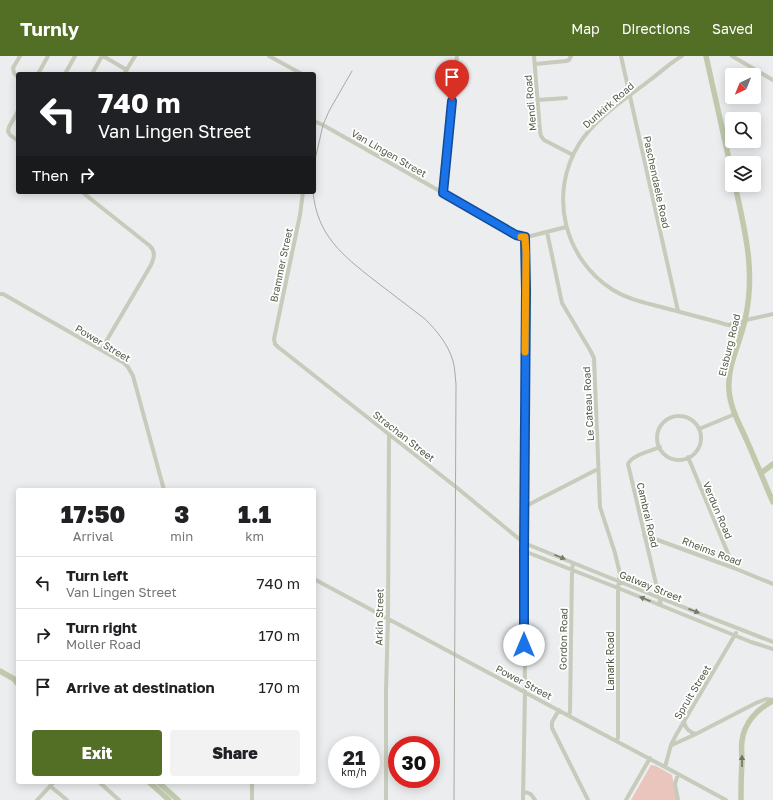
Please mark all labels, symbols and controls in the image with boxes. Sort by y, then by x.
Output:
text: Turnly [20,17,79,40]
text: Map [571,20,600,37]
text: Directions [622,20,690,37]
text: Saved [712,20,753,37]
pin [435,60,469,101]
icon: arrive [441,66,463,88]
north arrow [725,68,761,104]
map controls [725,68,761,192]
street label: Mendi Road [522,74,538,132]
street label: Dunkirk Road [580,79,636,131]
text: 740 m [98,86,180,119]
icon: left [32,88,84,140]
button: search [725,112,761,148]
text: Van Lingen Street [98,120,251,142]
street label: Van Lingen Street [349,127,429,179]
street label: Paschendaele Road [641,135,673,229]
button: layers [725,156,761,192]
icon: right [76,164,98,186]
text: Then [32,166,68,184]
street label: Brammer Street [267,227,295,303]
street label: Elsburg Road [715,313,743,377]
street label: Power Street [73,322,133,364]
street label: Le Cateau Road [580,366,596,442]
street label: Strachan Street [371,408,437,464]
street label: Verdun Road [701,480,735,540]
street label: Cambrai Road [635,481,661,549]
text: 17:50 [61,499,125,528]
text: 3 [174,499,189,528]
text: 1.1 [238,499,271,528]
text: Arrival [73,528,113,544]
text: min [170,528,193,544]
text: km [245,528,264,544]
street label: Rheims Road [681,534,743,568]
one-way arrow [555,555,567,561]
text: Turn left [66,566,128,584]
street label: Galway Street [618,568,684,604]
icon: left [32,572,54,594]
text: 740 m [257,574,300,592]
text: Van Lingen Street [66,584,177,600]
street label: Arkin Street [373,588,385,646]
one-way arrow [640,596,651,602]
street label: Gordon Road [556,608,570,670]
one-way arrow [688,609,700,615]
text: Turn right [66,618,137,636]
icon: right [32,624,54,646]
position arrow [503,624,545,666]
text: 170 m [258,626,300,644]
street label: Lanark Road [604,631,616,691]
text: Moller Road [66,636,141,652]
street label: Power Street [494,662,554,702]
street label: Spruit Street [671,663,713,721]
icon: arrive [32,676,54,698]
text: Arrive at destination [66,678,215,696]
text: 170 m [258,678,300,696]
button: Exit [32,730,162,776]
button: Share [170,730,300,776]
speed limit sign: 30 [388,736,440,788]
text: 21 [343,745,365,769]
one-way arrow [738,755,745,767]
text: km/h [341,766,367,778]

